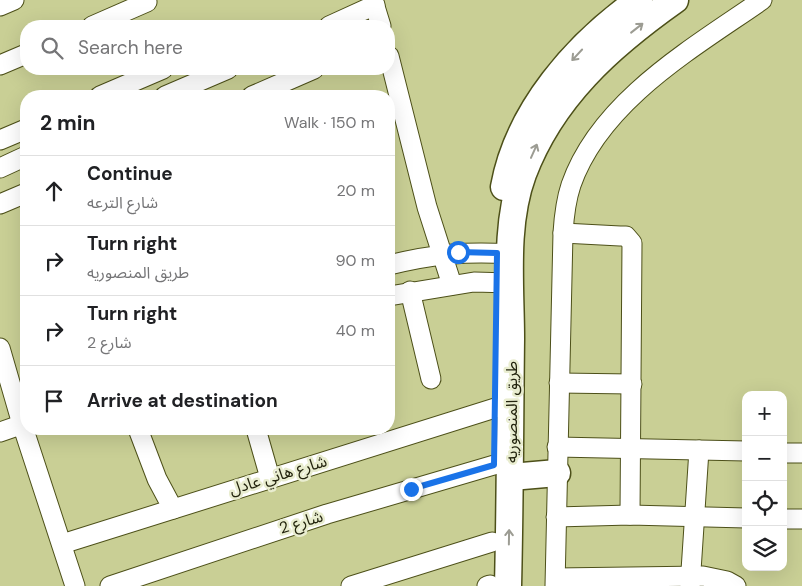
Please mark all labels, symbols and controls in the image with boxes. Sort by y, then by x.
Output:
search box [20,20,395,75]
one-way arrow [630,22,643,33]
icon: search [38,34,66,62]
text: Search here [78,35,183,60]
one-way arrow [571,49,583,62]
text: 2 min [40,109,96,137]
text: Walk · 150 m [284,112,375,133]
one-way arrow [529,144,539,159]
text: Continue [87,161,173,186]
icon: ahead [40,177,68,205]
text: 20 m [336,180,375,201]
text: شارع الترعه [87,192,158,213]
text: Turn right [87,231,177,256]
route start [447,241,470,264]
icon: right [40,247,68,275]
text: 90 m [335,250,375,271]
text: طريق المنصوريه [87,262,189,283]
text: Turn right [87,301,177,326]
icon: right [40,317,68,345]
text: 40 m [336,320,375,341]
text: شارع 2 [87,332,132,353]
street label: طريق المنصوريه [501,361,522,463]
icon: arrive [40,387,68,415]
text: Arrive at destination [87,388,278,413]
map controls [742,391,787,571]
button: + [742,391,787,436]
button: − [742,436,787,481]
street label: شارع هاني عادل [227,450,330,502]
route end [400,478,423,501]
button: locate [742,481,787,526]
street label: شارع 2 [277,505,326,540]
button: layers [742,526,787,571]
one-way arrow [504,530,514,546]

